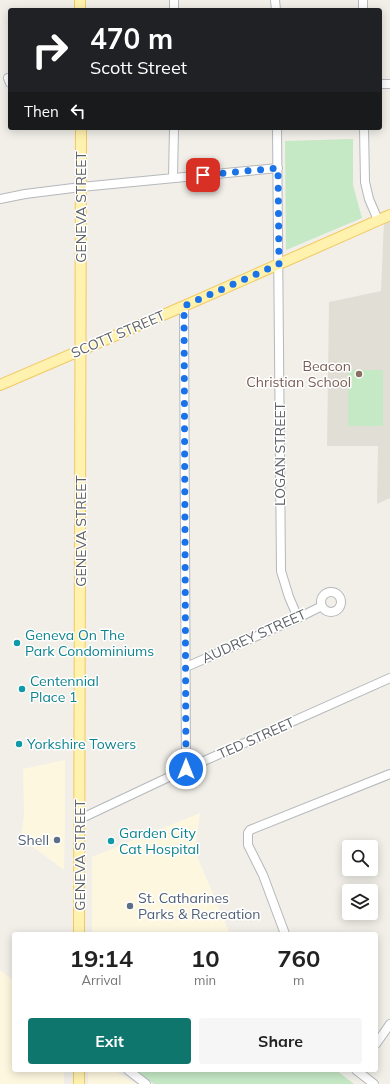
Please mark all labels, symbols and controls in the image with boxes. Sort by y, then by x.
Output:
text: 470 m [90,21,173,56]
icon: right [24,24,76,76]
text: Scott Street [90,56,187,79]
icon: left [67,100,89,122]
text: Then [24,102,59,121]
street label: GENEVA STREET [72,151,90,263]
pin [186,158,220,192]
icon: arrive [192,164,214,186]
street label: SCOTT STREET [68,306,168,362]
place label: Beacon Christian School [246,357,351,391]
marker: Beacon Christian School [354,369,364,379]
street label: LOGAN STREET [271,401,289,506]
street label: GENEVA STREET [72,475,90,587]
street label: AUDREY STREET [199,605,309,667]
place label: Geneva On The Park Condominiums [25,626,154,660]
marker: Geneva On The Park Condominiums [12,638,22,648]
place label: Centennial Place 1 [30,672,99,706]
marker: Centennial Place 1 [17,684,27,694]
street label: TED STREET [215,713,298,763]
place label: Yorkshire Towers [26,735,136,753]
marker: Yorkshire Towers [14,739,24,749]
position arrow [165,748,207,790]
street label: GENEVA STREET [71,799,89,911]
place label: Garden City Cat Hospital [119,824,199,858]
place label: Shell [18,831,49,849]
marker: Shell [52,835,62,845]
marker: Garden City Cat Hospital [106,836,116,846]
map controls [342,840,378,920]
button: search [342,840,378,876]
button: layers [342,884,378,920]
place label: St. Catharines Parks & Recreation [138,889,261,923]
marker: St. Catharines Parks & Recreation [125,901,135,911]
text: 19:14 [70,943,133,973]
text: 10 [191,943,220,973]
text: 760 [277,943,320,973]
text: Arrival [81,972,121,988]
text: min [194,972,216,988]
text: m [293,972,304,988]
button: Exit [28,1018,191,1064]
button: Share [199,1018,362,1064]

